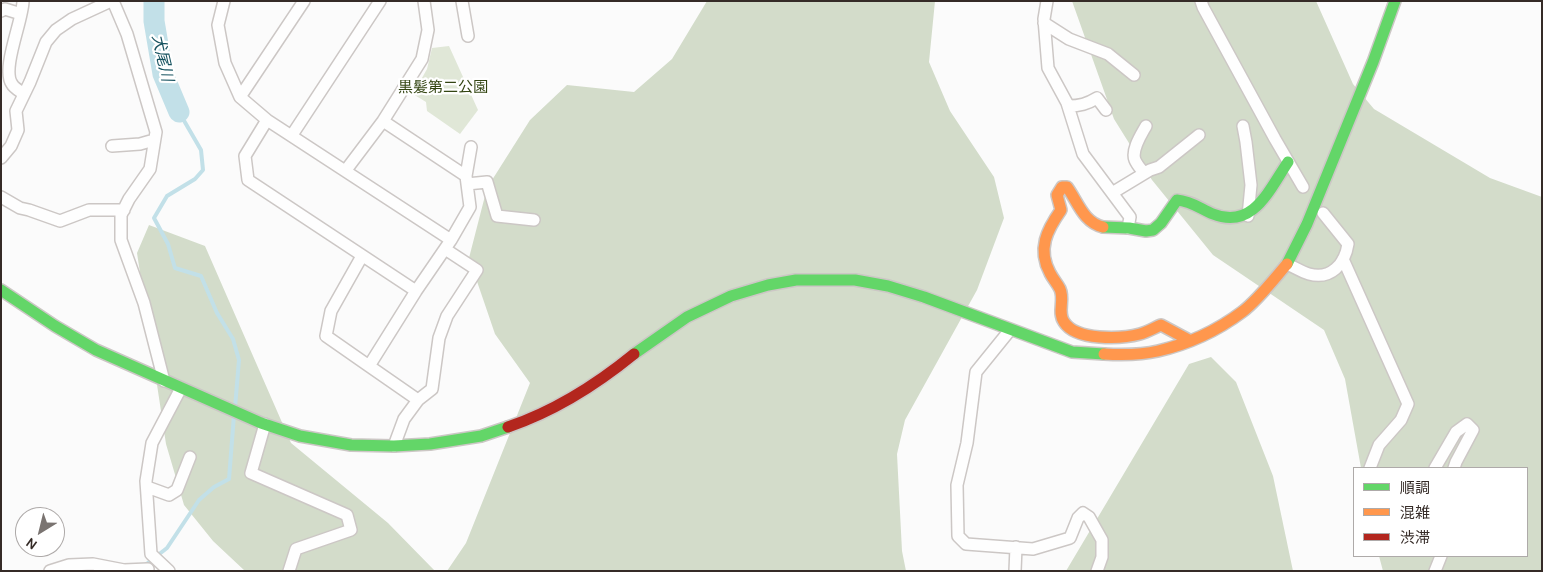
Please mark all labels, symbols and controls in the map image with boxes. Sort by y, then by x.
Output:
water label: 犬尾川 [147,32,177,84]
park label: 黒髪第二公園 [398,79,488,97]
legend [1353,467,1528,557]
text: 順調 [1400,479,1430,497]
text: 混雑 [1400,504,1430,522]
north arrow [15,507,65,557]
text: 渋滞 [1400,529,1430,547]
text: N [22,534,41,554]

